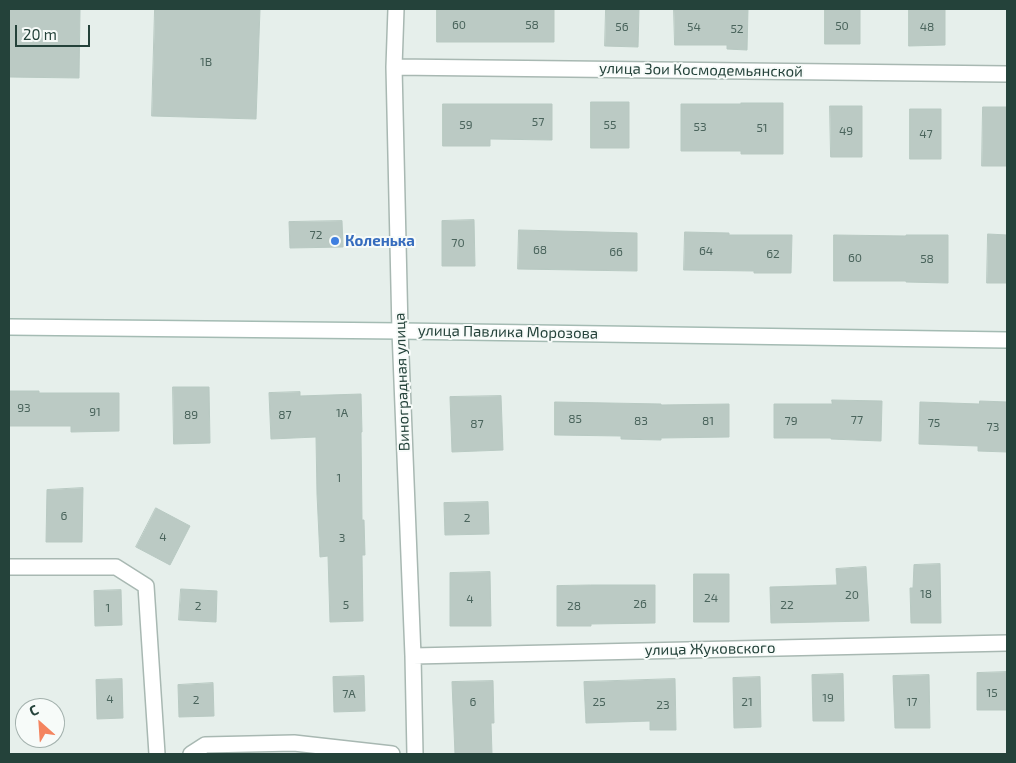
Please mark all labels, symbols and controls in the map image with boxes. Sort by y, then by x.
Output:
scale bar [18,15,92,47]
house number: 60 [452,18,466,32]
house number: 58 [525,18,539,32]
house number: 50 [835,19,849,33]
house number: 56 [615,20,629,34]
house number: 54 [687,20,701,34]
house number: 48 [920,20,934,34]
house number: 52 [730,22,744,36]
text: 20 m [23,25,57,43]
house number: 1В [200,55,212,69]
street label: улица Зои Космодемьянской [599,59,803,81]
house number: 57 [532,115,544,129]
house number: 59 [459,118,473,132]
house number: 55 [604,118,616,132]
house number: 53 [693,120,707,134]
house number: 51 [756,121,768,135]
house number: 49 [839,124,853,138]
house number: 47 [919,127,933,141]
house number: 72 [310,228,322,242]
place label: Коленька [345,232,415,250]
marker: Коленька [329,235,341,247]
house number: 70 [451,236,465,250]
house number: 68 [533,243,547,257]
house number: 64 [699,244,713,258]
house number: 66 [609,245,623,259]
house number: 62 [766,247,780,261]
house number: 60 [848,251,862,265]
house number: 58 [920,252,934,266]
street label: Виноградная улица [391,312,413,452]
street label: улица Павлика Морозова [418,321,598,343]
house number: 93 [17,401,31,415]
house number: 91 [89,405,101,419]
house number: 1А [336,406,348,420]
house number: 89 [184,408,198,422]
house number: 87 [278,408,292,422]
house number: 85 [568,412,582,426]
house number: 77 [851,413,863,427]
house number: 83 [634,414,648,428]
house number: 81 [702,414,714,428]
house number: 79 [784,414,798,428]
house number: 75 [928,416,940,430]
house number: 87 [470,417,484,431]
house number: 73 [987,420,999,434]
house number: 1 [337,471,341,485]
house number: 6 [61,509,67,523]
house number: 2 [464,511,470,525]
house number: 4 [159,530,167,544]
house number: 3 [339,531,345,545]
house number: 18 [920,587,932,601]
house number: 20 [845,588,859,602]
house number: 24 [704,591,718,605]
house number: 4 [466,592,474,606]
house number: 26 [633,597,647,611]
house number: 5 [343,598,349,612]
house number: 22 [780,598,794,612]
house number: 2 [195,599,201,613]
house number: 28 [567,599,581,613]
house number: 1 [106,601,110,615]
street label: улица Жуковского [644,639,776,659]
house number: 15 [986,686,998,700]
house number: 7А [342,687,356,701]
house number: 19 [822,691,834,705]
house number: 4 [106,692,114,706]
house number: 2 [193,693,199,707]
house number: 6 [470,695,476,709]
house number: 25 [592,695,606,709]
house number: 21 [741,695,753,709]
house number: 17 [907,695,917,709]
north arrow [15,698,65,748]
house number: 23 [656,698,670,712]
text: С [26,701,41,719]

